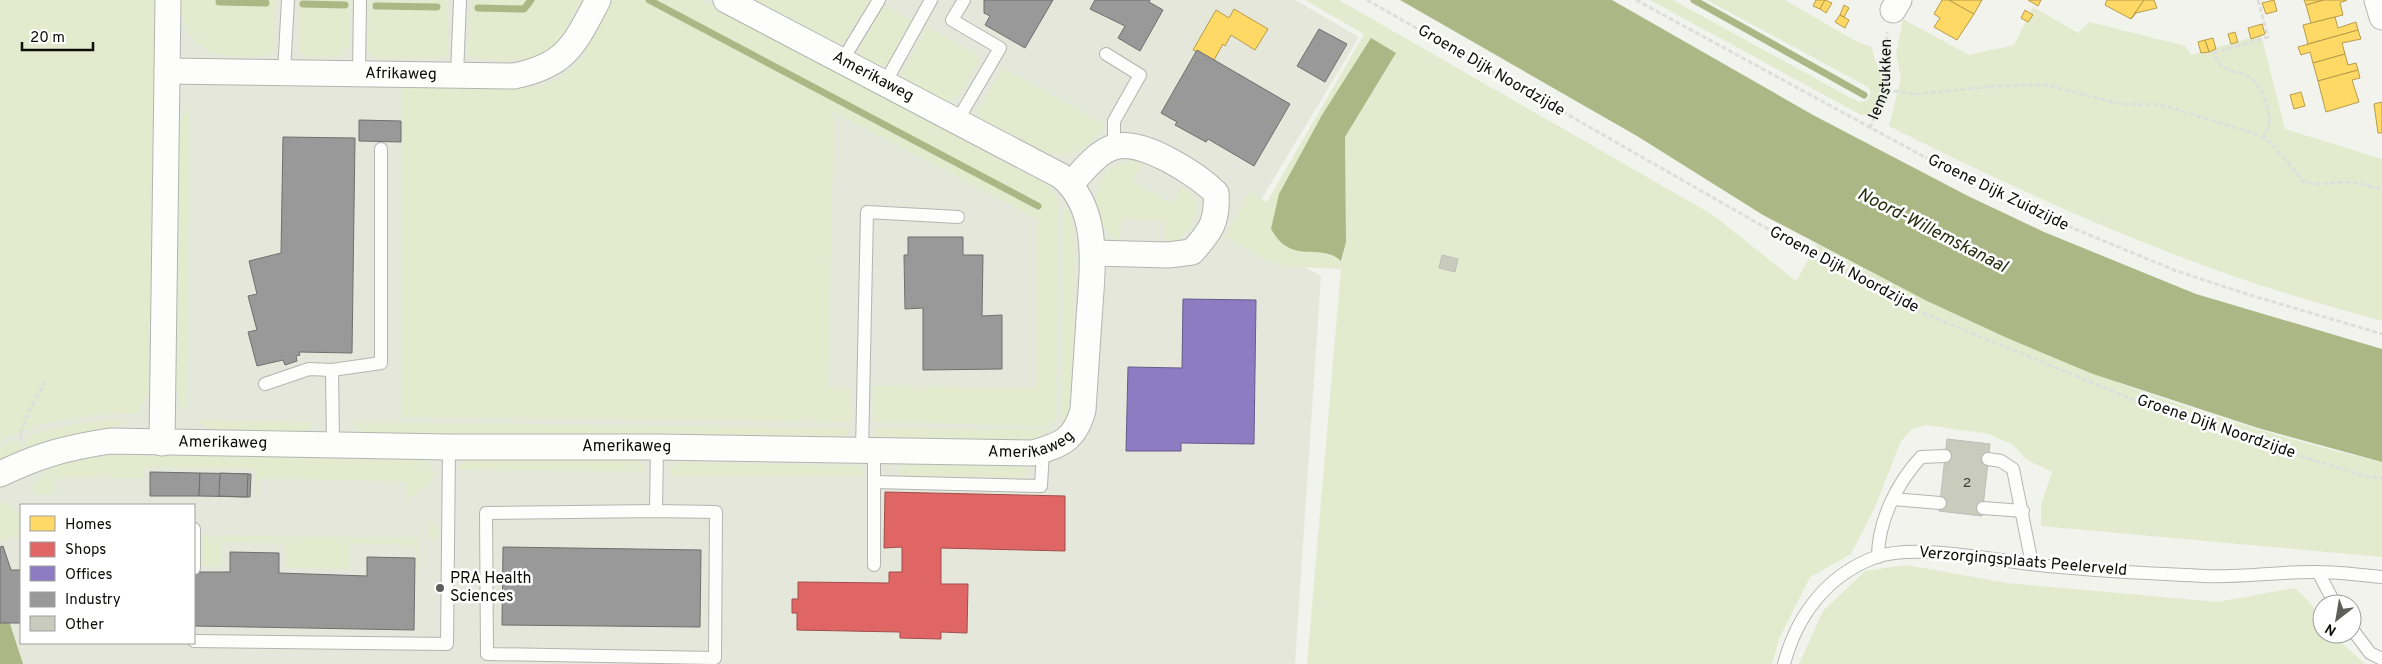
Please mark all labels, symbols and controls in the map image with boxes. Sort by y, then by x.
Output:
scale bar [22,20,94,52]
street label: Groene Dijk Noordzijde [1414,21,1568,121]
text: 20 m [30,29,65,48]
street label: Iemstukken [1864,38,1897,123]
street label: Amerikaweg [829,47,917,107]
street label: Afrikaweg [365,64,437,85]
street label: Groene Dijk Zuidzijde [1924,150,2072,236]
water label: Noord-Willemskanaal [1853,183,2012,279]
street label: Groene Dijk Noordzijde [1766,222,1922,318]
street label: Groene Dijk Noordzijde [2134,390,2298,464]
street label: Amerikaweg [988,427,1079,463]
street label: Amerikaweg [178,432,267,454]
street label: Amerikaweg [582,437,671,457]
house number: 2 [1963,475,1971,492]
legend [20,504,195,644]
text: Homes [65,516,112,535]
text: Shops [65,541,106,560]
street label: Verzorgingsplaats Peelerveld [1918,543,2128,581]
text: Offices [65,566,112,585]
place label: PRA Health Sciences [450,569,531,607]
marker: PRA Health Sciences [434,582,446,594]
text: Industry [65,591,121,610]
north arrow [2312,594,2362,644]
text: Other [65,616,104,635]
text: N [2322,619,2340,639]

